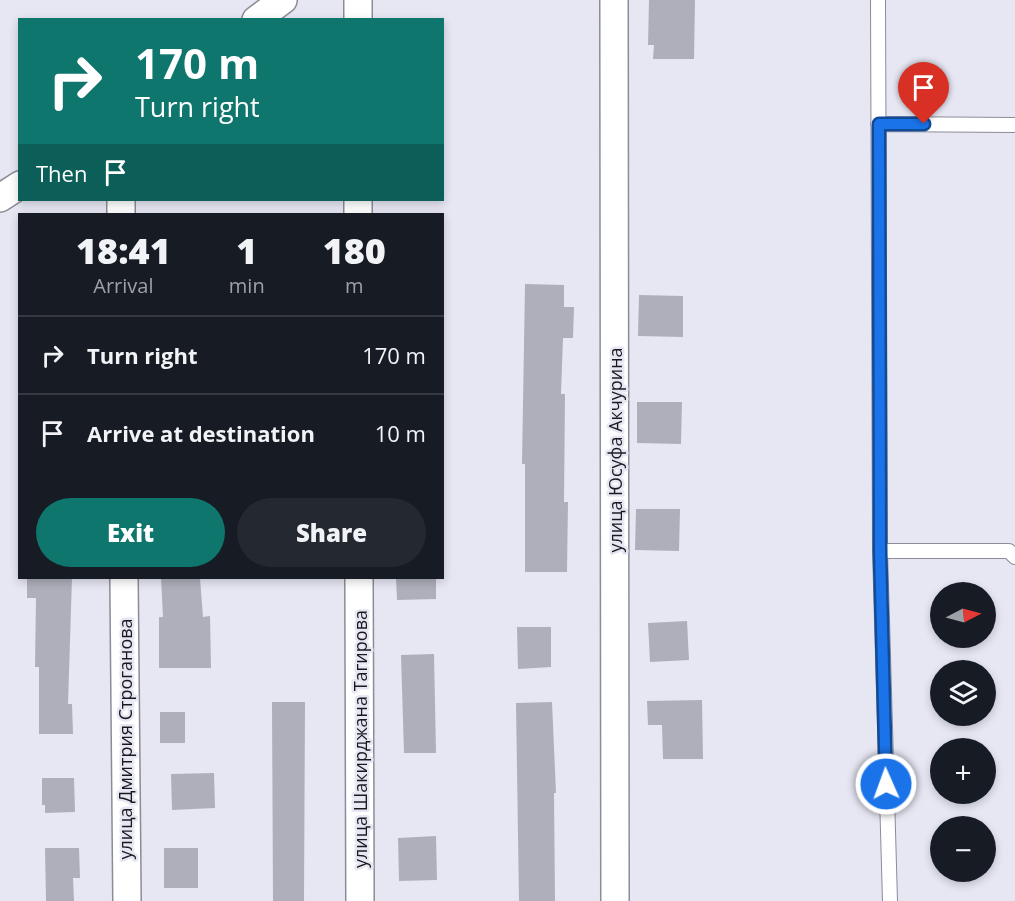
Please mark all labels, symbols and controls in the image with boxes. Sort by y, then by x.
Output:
text: 170 m [135,34,259,91]
icon: right [36,42,114,120]
pin [898,62,949,124]
icon: arrive [907,71,940,104]
text: Turn right [135,88,260,125]
icon: arrive [99,156,132,189]
text: Then [36,158,87,188]
text: 18:41 [76,226,171,275]
text: 1 [236,226,257,275]
text: 180 [323,226,386,275]
text: Arrival [93,272,154,299]
text: min [229,272,265,299]
text: m [345,272,364,299]
icon: right [36,339,69,372]
text: Turn right [87,340,198,370]
text: 170 m [362,340,426,370]
street label: улица Юсуфа Акчурина [603,347,627,553]
icon: arrive [36,417,69,450]
text: Arrive at destination [87,418,315,448]
text: 10 m [375,418,426,448]
button: Exit [36,498,225,567]
button: Share [237,498,426,567]
north arrow [930,582,996,648]
map controls [930,582,996,882]
street label: улица Шакирджана Тагирова [348,610,372,868]
street label: улица Дмитрия Строганова [113,618,137,860]
button: layers [930,660,996,726]
button: + [930,738,996,804]
position arrow [854,752,918,816]
button: − [930,816,996,882]

